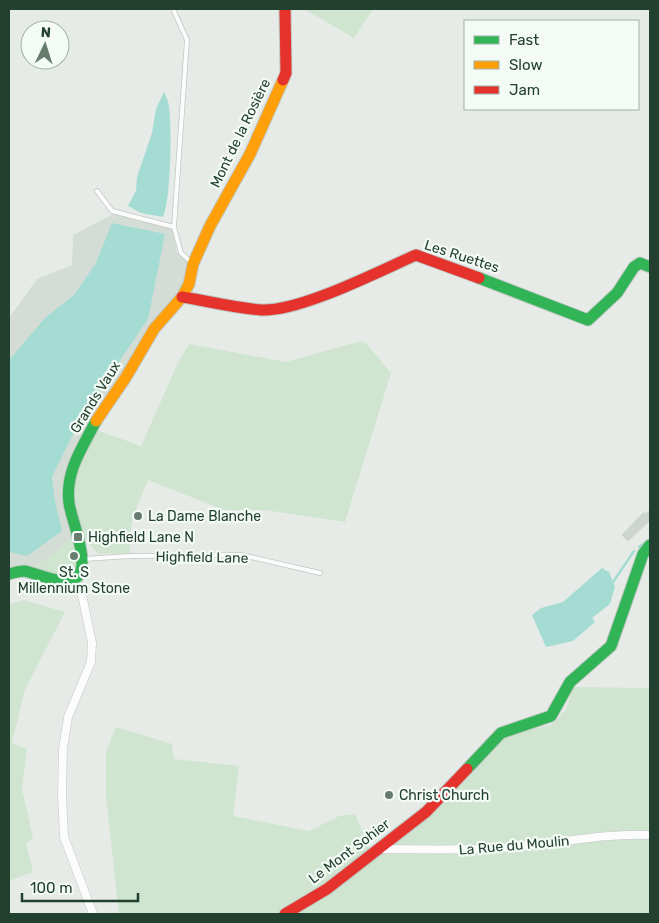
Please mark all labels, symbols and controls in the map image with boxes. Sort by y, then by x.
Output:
north arrow [20,20,70,70]
legend [464,20,639,110]
text: N [40,24,51,41]
text: Fast [509,31,539,49]
text: Slow [509,56,542,74]
street label: Mont de la Rosière [207,76,274,190]
text: Jam [509,81,540,99]
street label: Les Ruettes [422,236,501,277]
street label: Grands Vaux [67,358,124,436]
place label: La Dame Blanche [148,508,261,525]
marker: La Dame Blanche [132,510,144,522]
place label: Highfield Lane N [88,529,194,546]
marker: Highfield Lane N [72,531,84,543]
street label: Highfield Lane [155,548,249,567]
marker: St. S Millennium Stone [68,550,80,562]
place label: St. S Millennium Stone [18,564,130,597]
place label: Christ Church [399,787,489,804]
marker: Christ Church [383,789,395,801]
street label: Le Mont Sohier [305,815,394,887]
street label: La Rue du Moulin [458,832,570,859]
scale bar [22,870,139,902]
text: 100 m [30,879,72,897]

